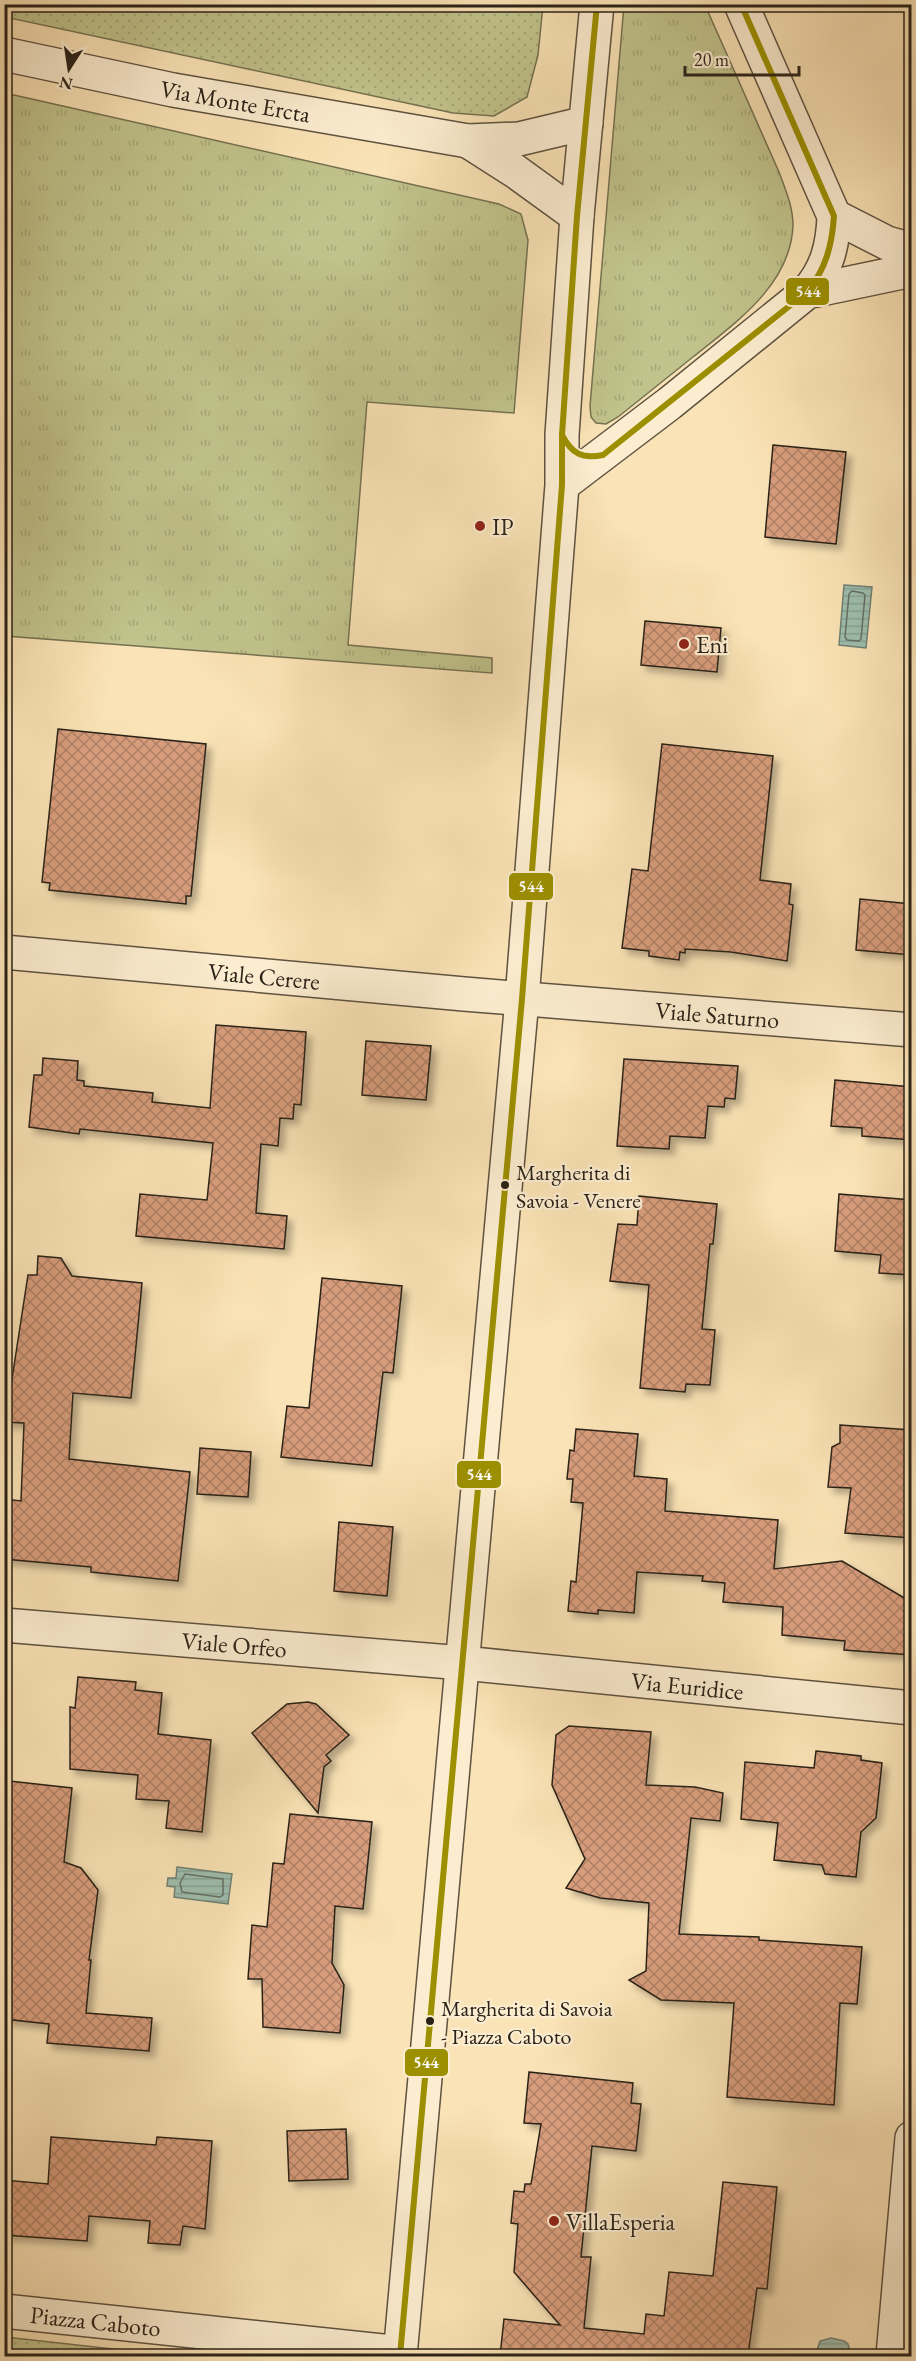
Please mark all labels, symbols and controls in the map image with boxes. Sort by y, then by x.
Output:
north arrow [39,39,99,99]
scale bar [685,39,799,77]
text: 20 m [694,48,729,71]
text: N [57,72,75,95]
street label: Via Monte Ercta [157,72,313,129]
line badge: 544 [785,277,830,306]
text: 544 [795,281,821,302]
place label: IP [492,511,513,542]
marker: IP [473,519,487,533]
place label: Eni [696,629,728,660]
marker: Eni [677,637,691,651]
line badge: 544 [508,872,554,901]
text: 544 [518,876,544,897]
street label: Viale Cerere [207,955,321,996]
street label: Viale Saturno [654,994,781,1035]
place label: Margherita di Savoia - Venere [516,1158,641,1215]
marker: Margherita di Savoia - Venere [499,1179,511,1191]
line badge: 544 [456,1460,502,1489]
text: 544 [466,1464,492,1485]
street label: Viale Orfeo [180,1624,288,1664]
street label: Via Euridice [630,1664,745,1707]
place label: Margherita di Savoia - Piazza Caboto [441,1994,613,2051]
marker: Margherita di Savoia - Piazza Caboto [424,2015,436,2027]
line badge: 544 [404,2048,449,2077]
text: 544 [413,2052,439,2073]
place label: VillaEsperia [566,2206,676,2237]
marker: VillaEsperia [547,2214,561,2228]
street label: Piazza Caboto [29,2298,162,2343]

